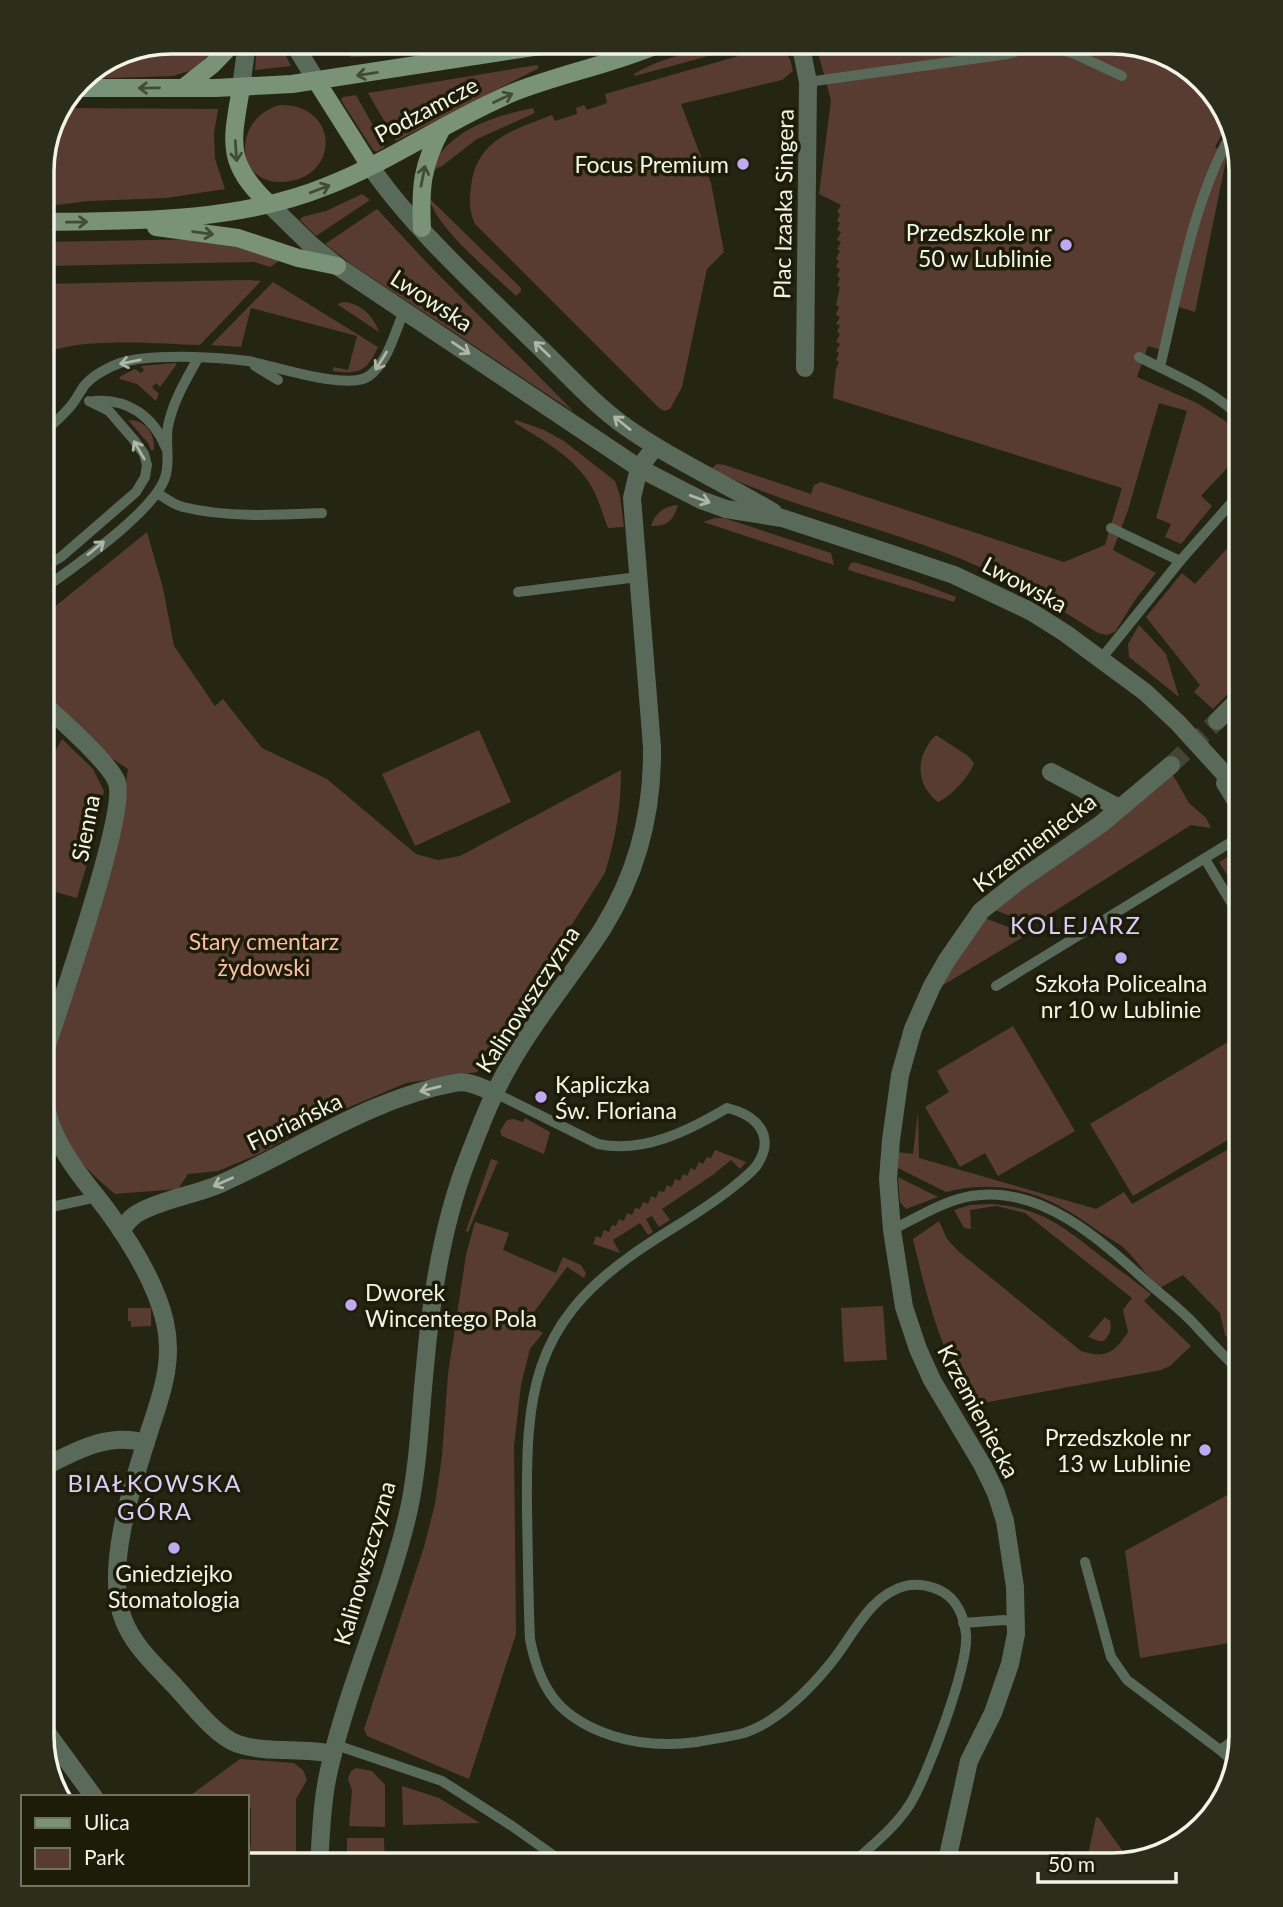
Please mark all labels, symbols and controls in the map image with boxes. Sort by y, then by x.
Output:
one-way arrow [356,68,379,81]
street label: Podzamcze [369,70,483,148]
one-way arrow [137,82,160,95]
one-way arrow [491,91,513,104]
street label: Plac Izaaka Singera [767,109,799,299]
one-way arrow [229,139,242,162]
place label: Focus Premium [574,150,729,178]
marker: Focus Premium [735,156,751,172]
one-way arrow [416,165,430,188]
one-way arrow [309,181,331,194]
one-way arrow [65,215,88,228]
place label: Przedszkole nr 50 w Lublinie [906,218,1053,272]
one-way arrow [191,227,214,240]
marker: Przedszkole nr 50 w Lublinie [1058,237,1074,253]
street label: Lwowska [386,263,478,337]
one-way arrow [533,340,550,357]
one-way arrow [451,341,471,355]
one-way arrow [374,350,388,370]
one-way arrow [119,356,142,369]
one-way arrow [613,415,631,430]
one-way arrow [132,441,146,461]
one-way arrow [688,494,710,506]
one-way arrow [87,541,105,556]
street label: Lwowska [978,550,1072,618]
street label: Krzemieniecka [967,787,1101,897]
street label: Sienna [65,792,105,864]
district label: KOLEJARZ [1010,910,1142,939]
street label: Kalinowszczyzna [469,920,585,1078]
park label: Stary cmentarz żydowski [189,927,339,981]
marker: Szkoła Policealna nr 10 w Lublinie [1113,950,1129,966]
place label: Szkoła Policealna nr 10 w Lublinie [1035,969,1207,1023]
place label: Kapliczka Św. Floriana [555,1070,677,1124]
one-way arrow [419,1083,442,1096]
street label: Floriańska [242,1086,346,1156]
marker: Kapliczka Św. Floriana [533,1089,549,1105]
one-way arrow [213,1176,234,1189]
place label: Dworek Wincentego Pola [365,1278,537,1332]
marker: Dworek Wincentego Pola [343,1297,359,1313]
street label: Krzemieniecka [932,1339,1026,1483]
place label: Przedszkole nr 13 w Lublinie [1045,1423,1192,1477]
marker: Przedszkole nr 13 w Lublinie [1197,1442,1213,1458]
district label: BIAŁKOWSKA GÓRA [68,1468,242,1525]
street label: Kalinowszczyzna [327,1478,401,1648]
marker: Gniedziejko Stomatologia [166,1540,182,1556]
place label: Gniedziejko Stomatologia [108,1559,240,1613]
legend [21,1795,248,1886]
text: Ulica [84,1809,130,1834]
scale bar [1038,1840,1176,1884]
text: Park [84,1844,125,1869]
text: 50 m [1048,1851,1095,1876]

